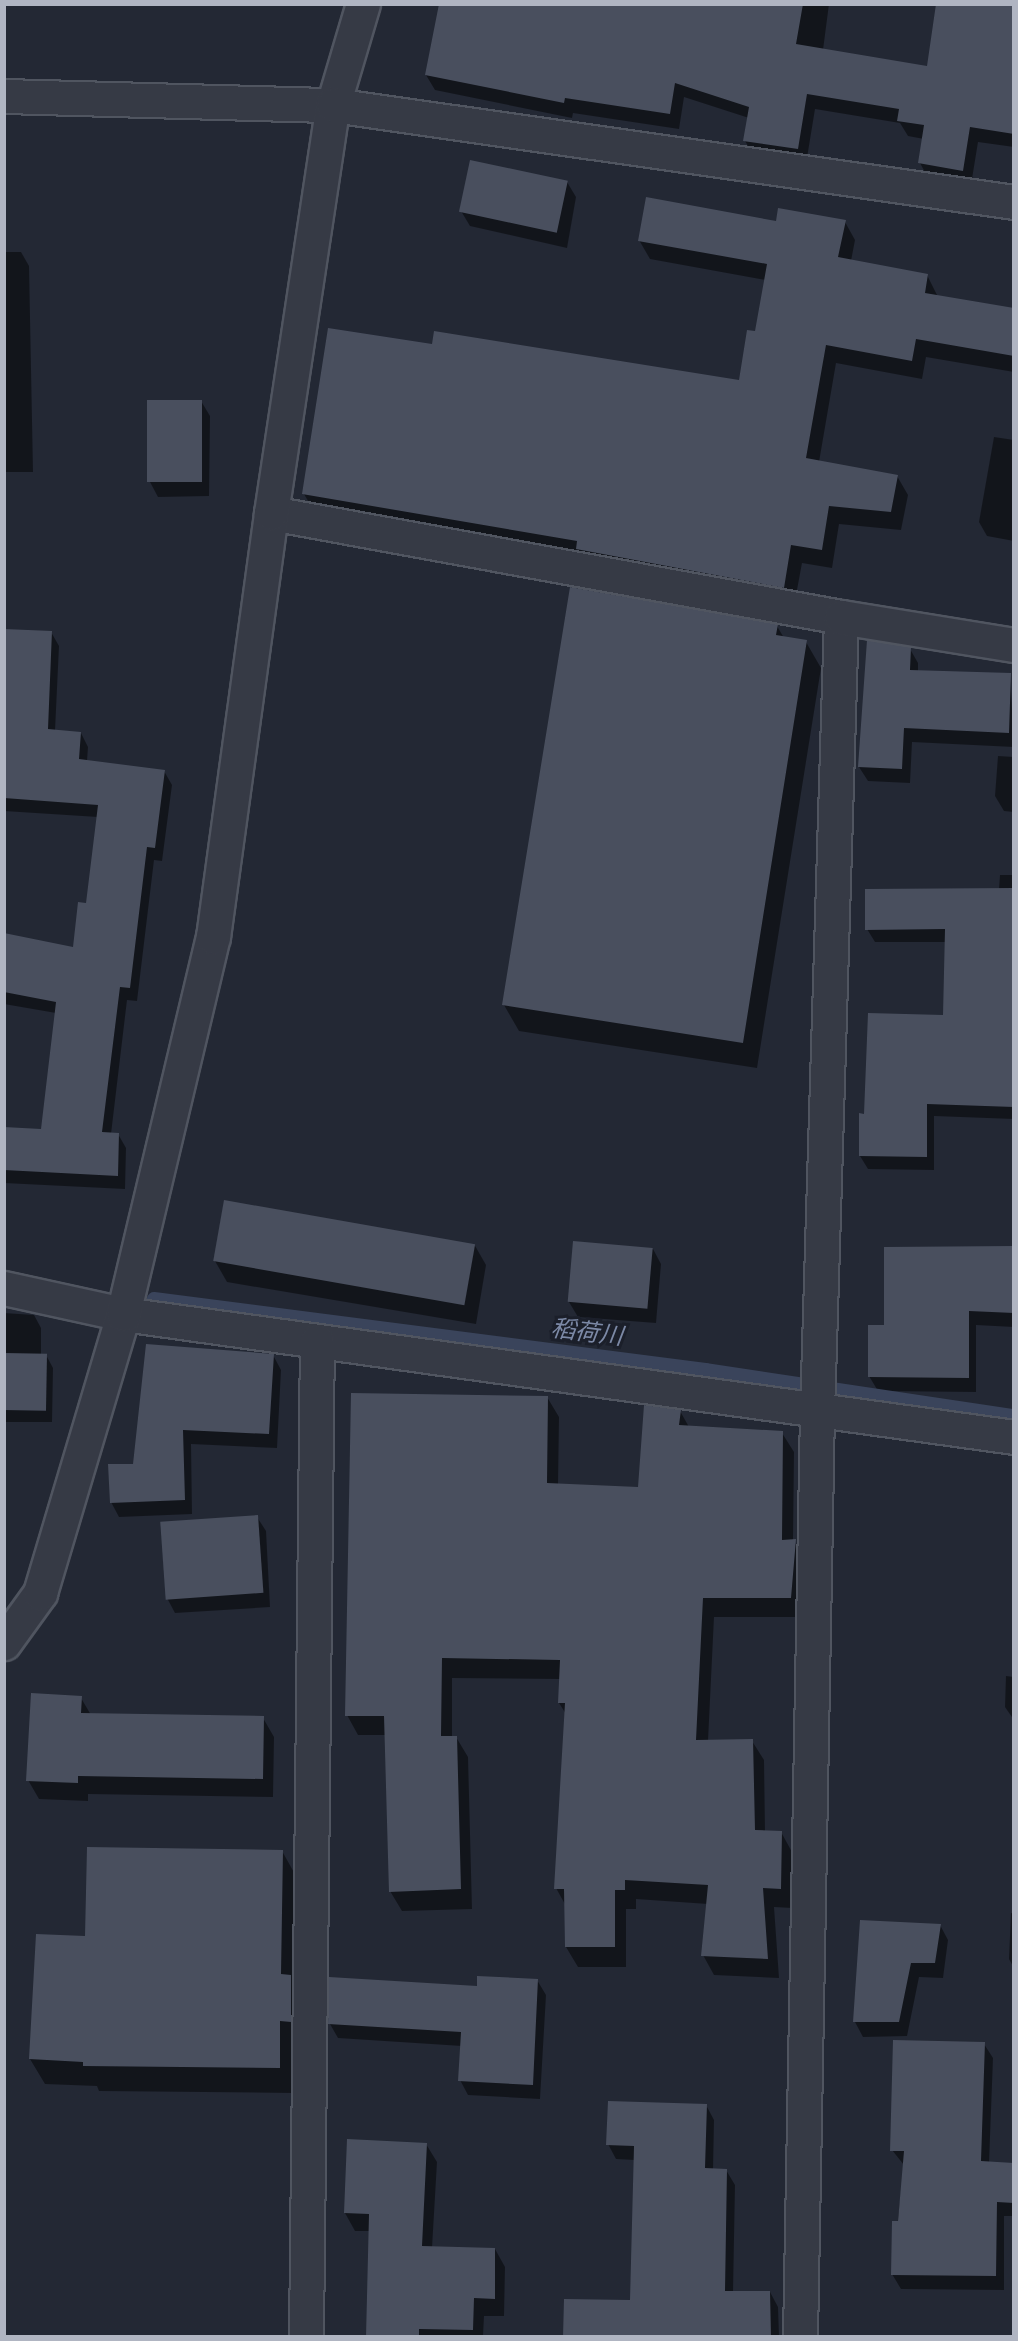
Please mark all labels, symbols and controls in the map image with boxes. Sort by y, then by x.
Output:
water label: 稻荷川 [550,1313,624,1351]

